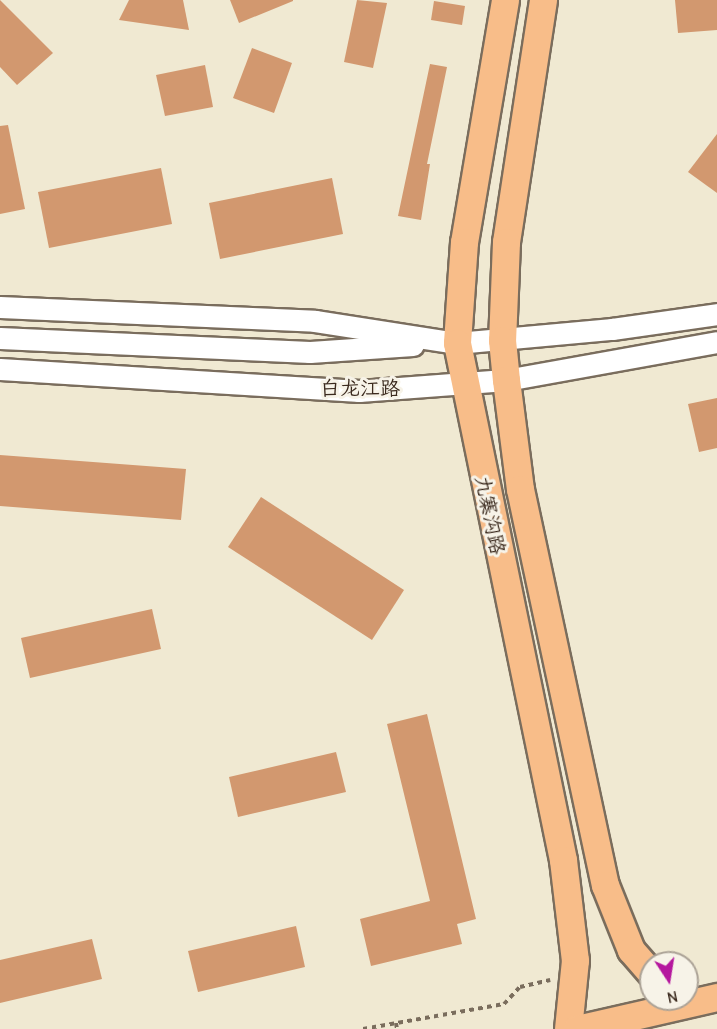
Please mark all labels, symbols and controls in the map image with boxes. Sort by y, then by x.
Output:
street label: 白龙江路 [320,376,400,400]
street label: 九寨沟路 [470,473,510,557]
north arrow [639,951,699,1011]
text: N [665,987,679,1007]

